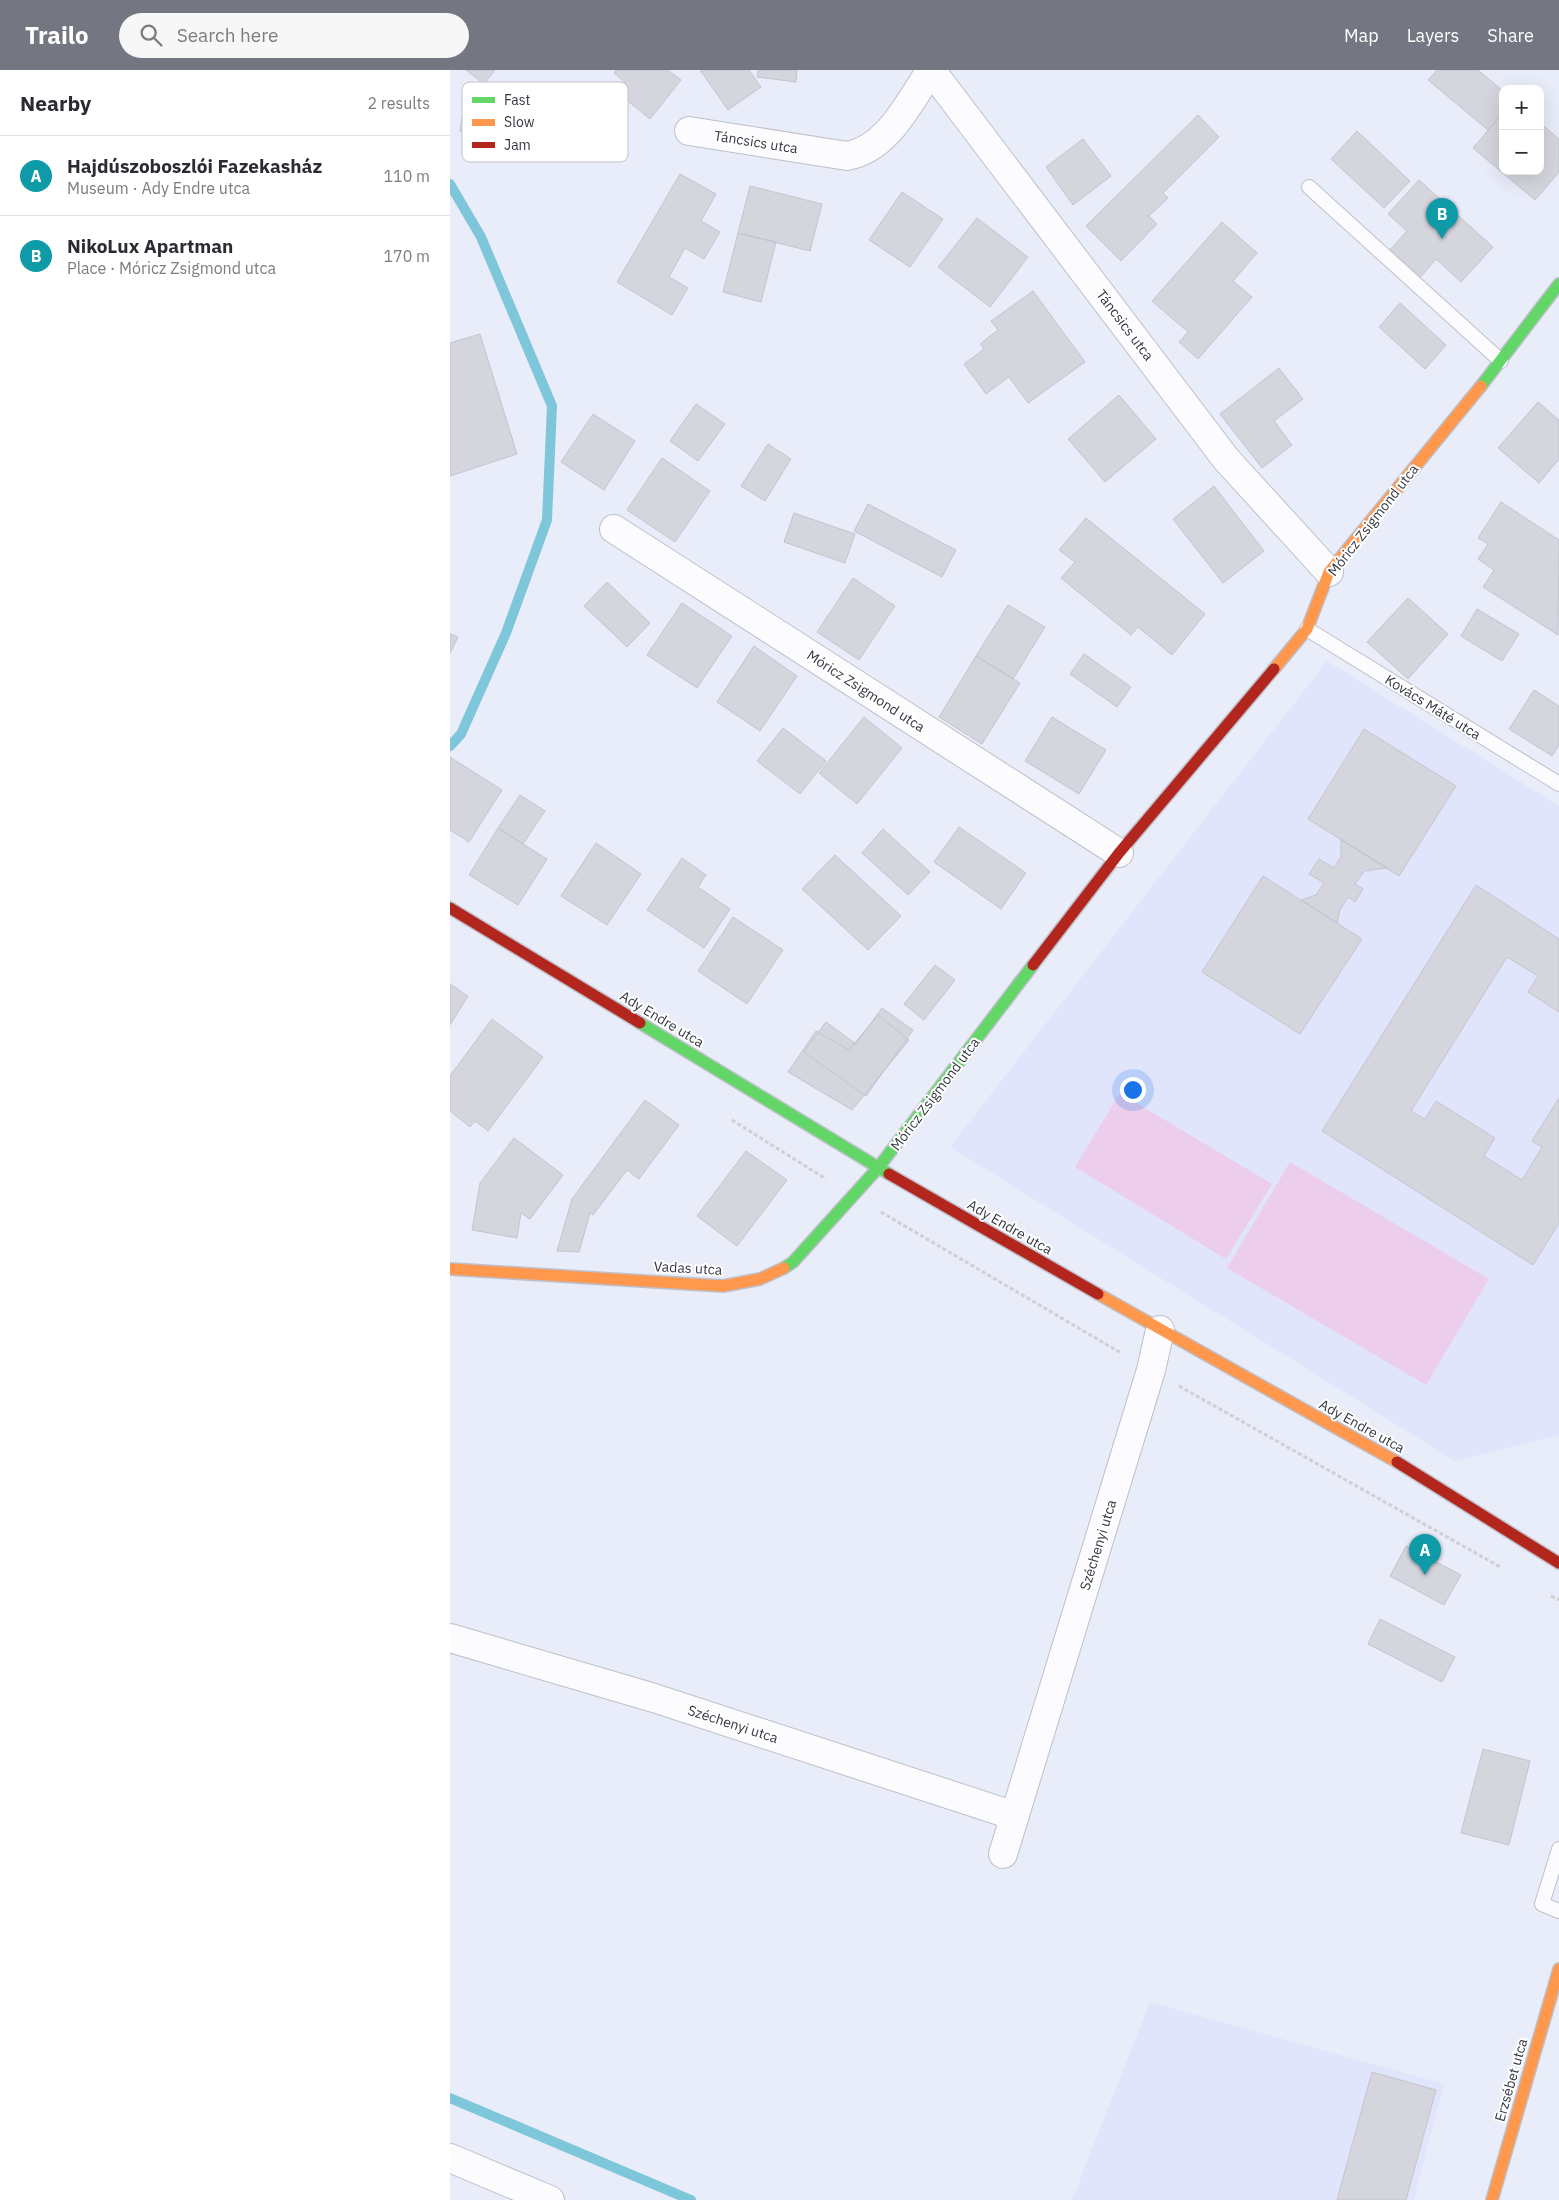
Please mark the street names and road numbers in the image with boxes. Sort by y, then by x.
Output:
street label: Táncsics utca [713,127,800,158]
street label: Táncsics utca [1092,286,1158,364]
street label: Móricz Zsigmond utca [1324,460,1423,580]
street label: Móricz Zsigmond utca [804,646,929,736]
street label: Kovács Máté utca [1382,670,1485,744]
street label: Ady Endre utca [617,987,708,1051]
street label: Móricz Zsigmond utca [886,1033,984,1154]
street label: Ady Endre utca [964,1195,1056,1259]
street label: Vadas utca [653,1257,723,1279]
street label: Ady Endre utca [1316,1395,1408,1457]
street label: Széchenyi utca [1076,1497,1120,1592]
street label: Széchenyi utca [686,1701,781,1747]
street label: Erzsébet utca [1491,2036,1532,2124]

